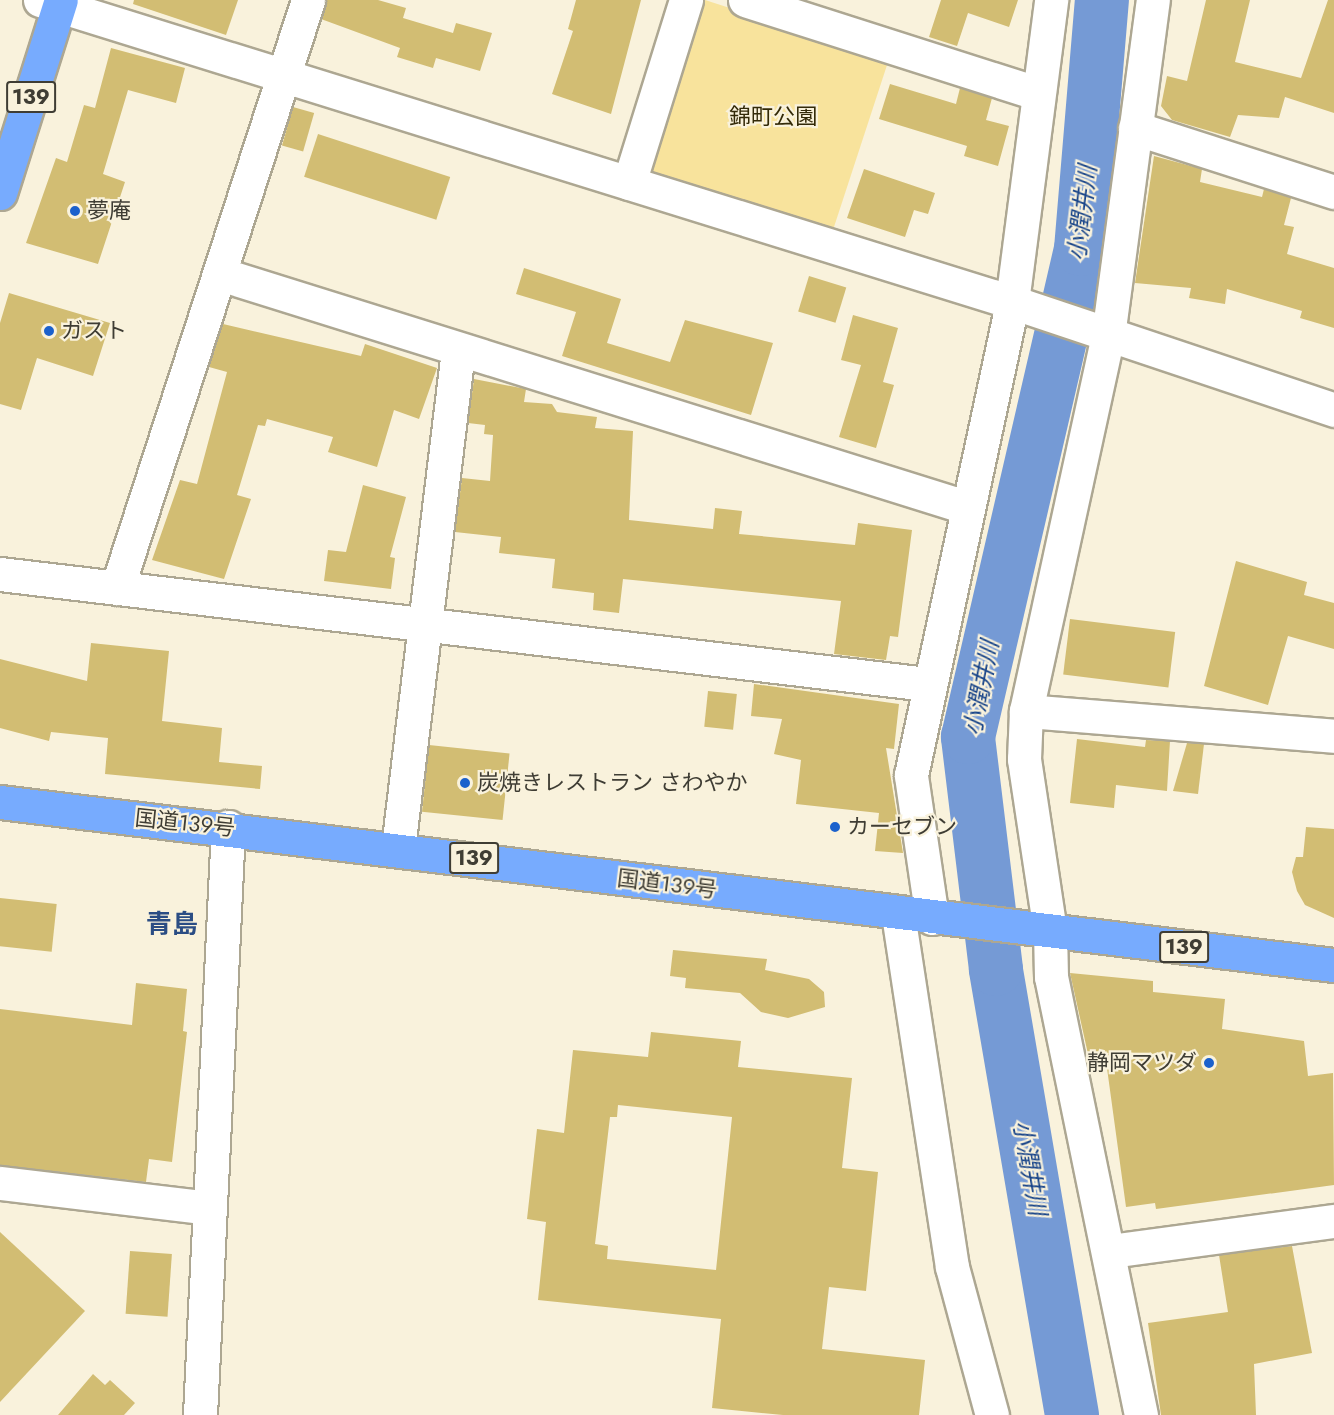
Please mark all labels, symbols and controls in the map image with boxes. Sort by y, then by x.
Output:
road number: 139 [6,79,57,115]
park label: 錦町公園 [729,104,817,130]
water label: 小潤井川 [1062,164,1102,262]
place label: 夢庵 [87,198,131,224]
marker: 夢庵 [68,204,82,218]
place label: ガスト [61,318,127,344]
marker: ガスト [42,324,56,338]
water label: 小潤井川 [958,638,1004,738]
place label: 炭焼きレストラン さわやか [477,770,748,796]
marker: 炭焼きレストラン さわやか [458,776,472,790]
street label: 国道139号 [134,805,236,841]
place label: カーセブン [847,814,957,840]
marker: カーセブン [828,820,842,834]
road number: 139 [448,840,500,876]
street label: 国道139号 [615,865,719,903]
district label: 青島 [146,909,198,941]
road number: 139 [1158,929,1210,965]
place label: 静岡マツダ [1087,1050,1197,1076]
marker: 静岡マツダ [1202,1056,1216,1070]
water label: 小潤井川 [1007,1118,1053,1218]

